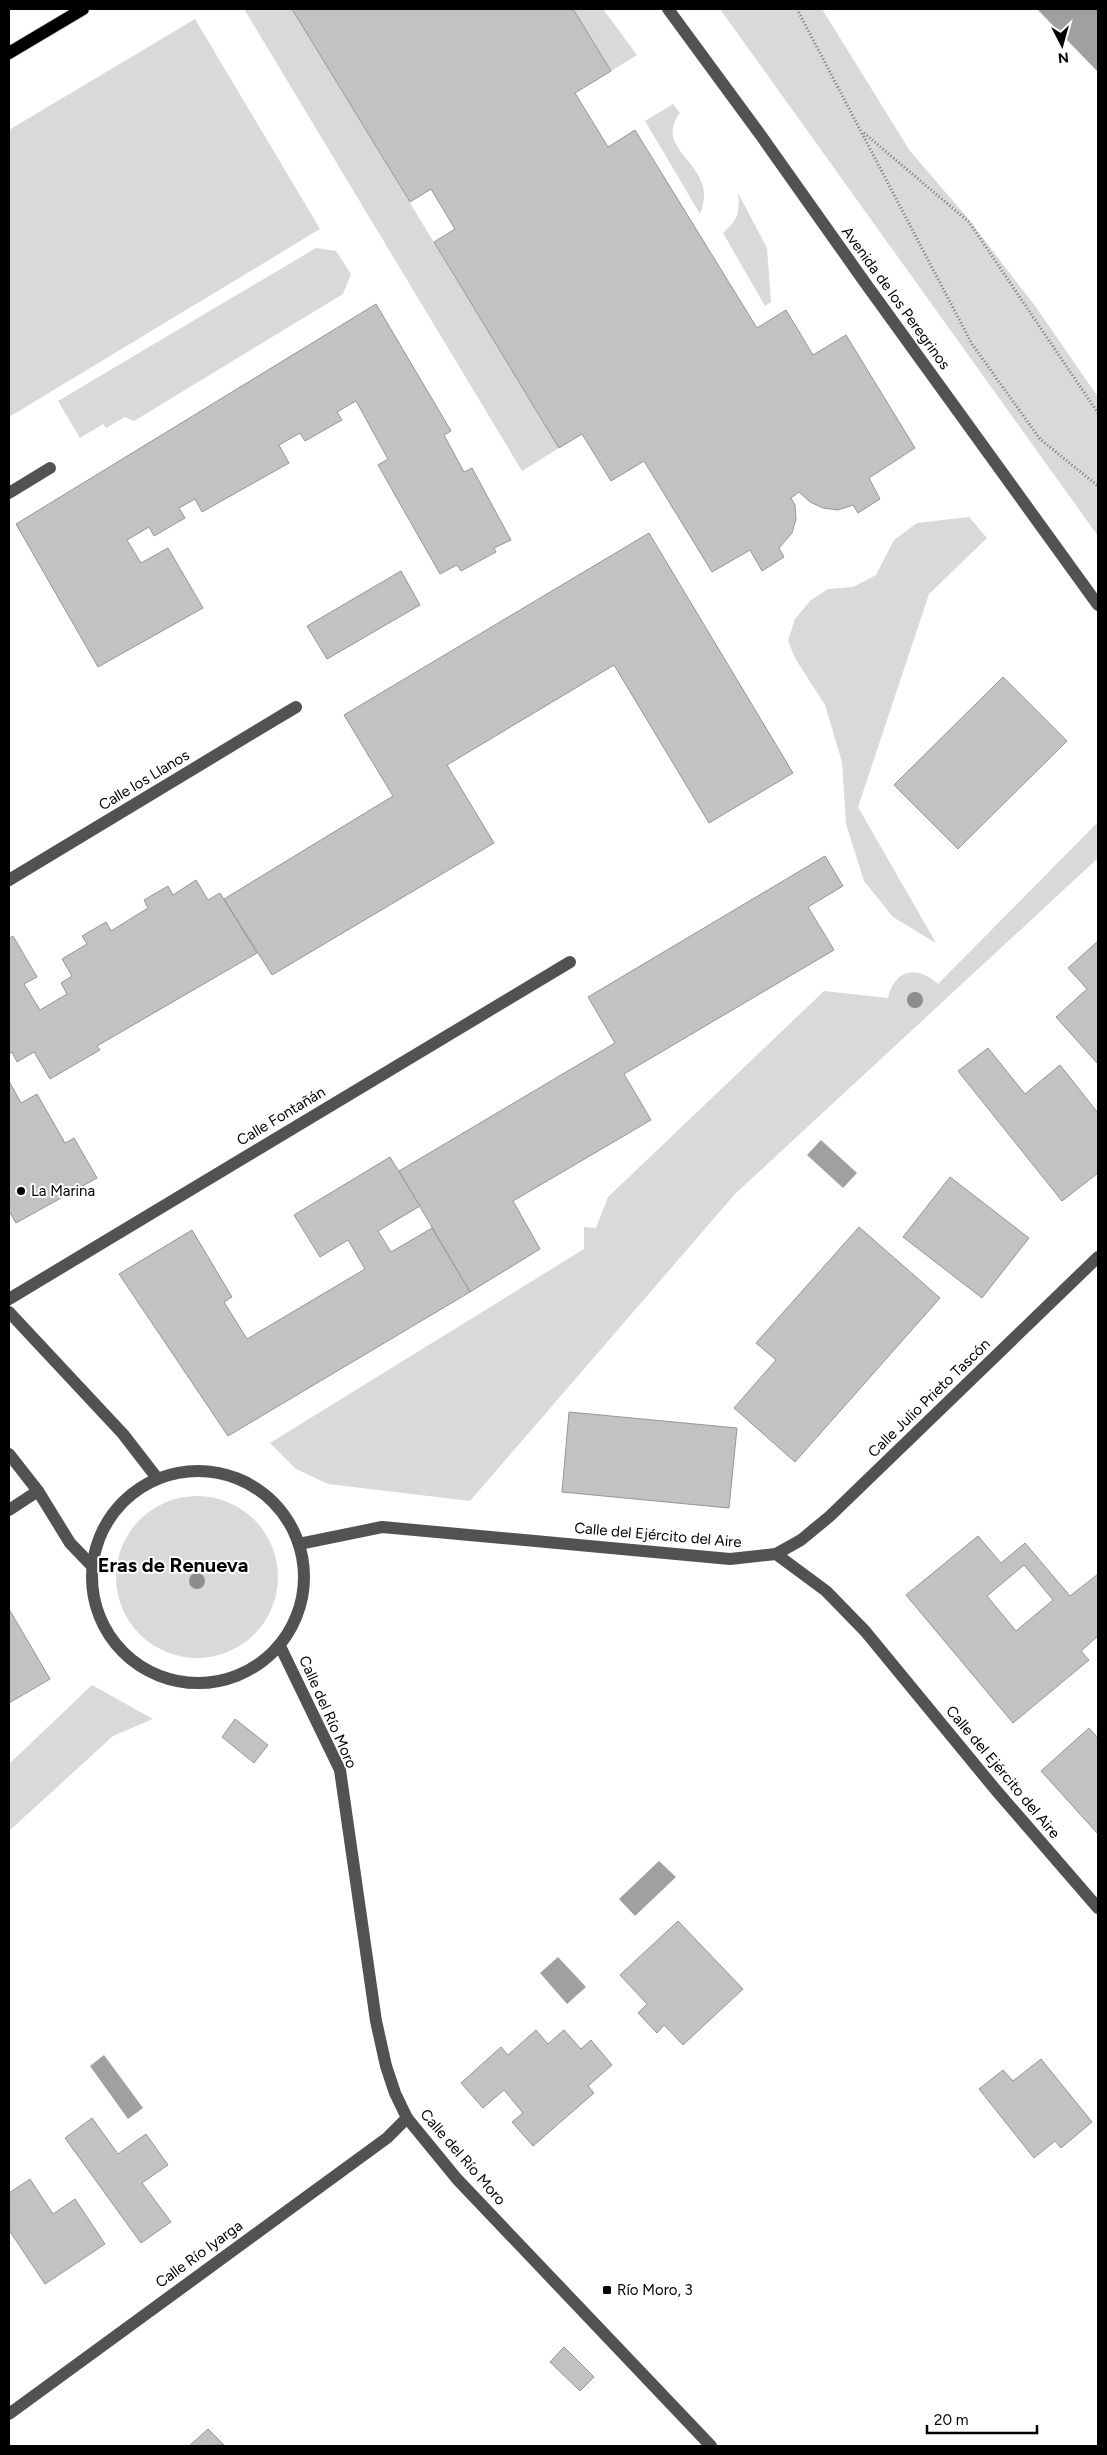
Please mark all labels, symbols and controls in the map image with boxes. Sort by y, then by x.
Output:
north arrow [1037,20,1087,70]
text: N [1057,48,1070,66]
street label: Avenida de los Peregrinos [838,223,954,373]
street label: Calle los Llanos [95,746,193,814]
street label: Calle Fontañán [234,1083,328,1149]
place label: La Marina [31,1182,95,1200]
marker: La Marina [15,1185,27,1197]
street label: Calle Julio Prieto Tascón [864,1335,994,1461]
street label: Calle del Ejército del Aire [574,1519,742,1551]
district label: Eras de Renueva [98,1553,248,1577]
street label: Calle del Río Moro [295,1653,361,1771]
street label: Calle del Ejército del Aire [942,1702,1064,1842]
street label: Calle del Río Moro [416,2105,510,2209]
street label: Calle Río Iyarga [152,2216,246,2292]
place label: Río Moro, 3 [617,2281,693,2299]
marker: Río Moro, 3 [601,2284,613,2296]
scale bar [927,2402,1037,2434]
text: 20 m [934,2411,968,2429]

